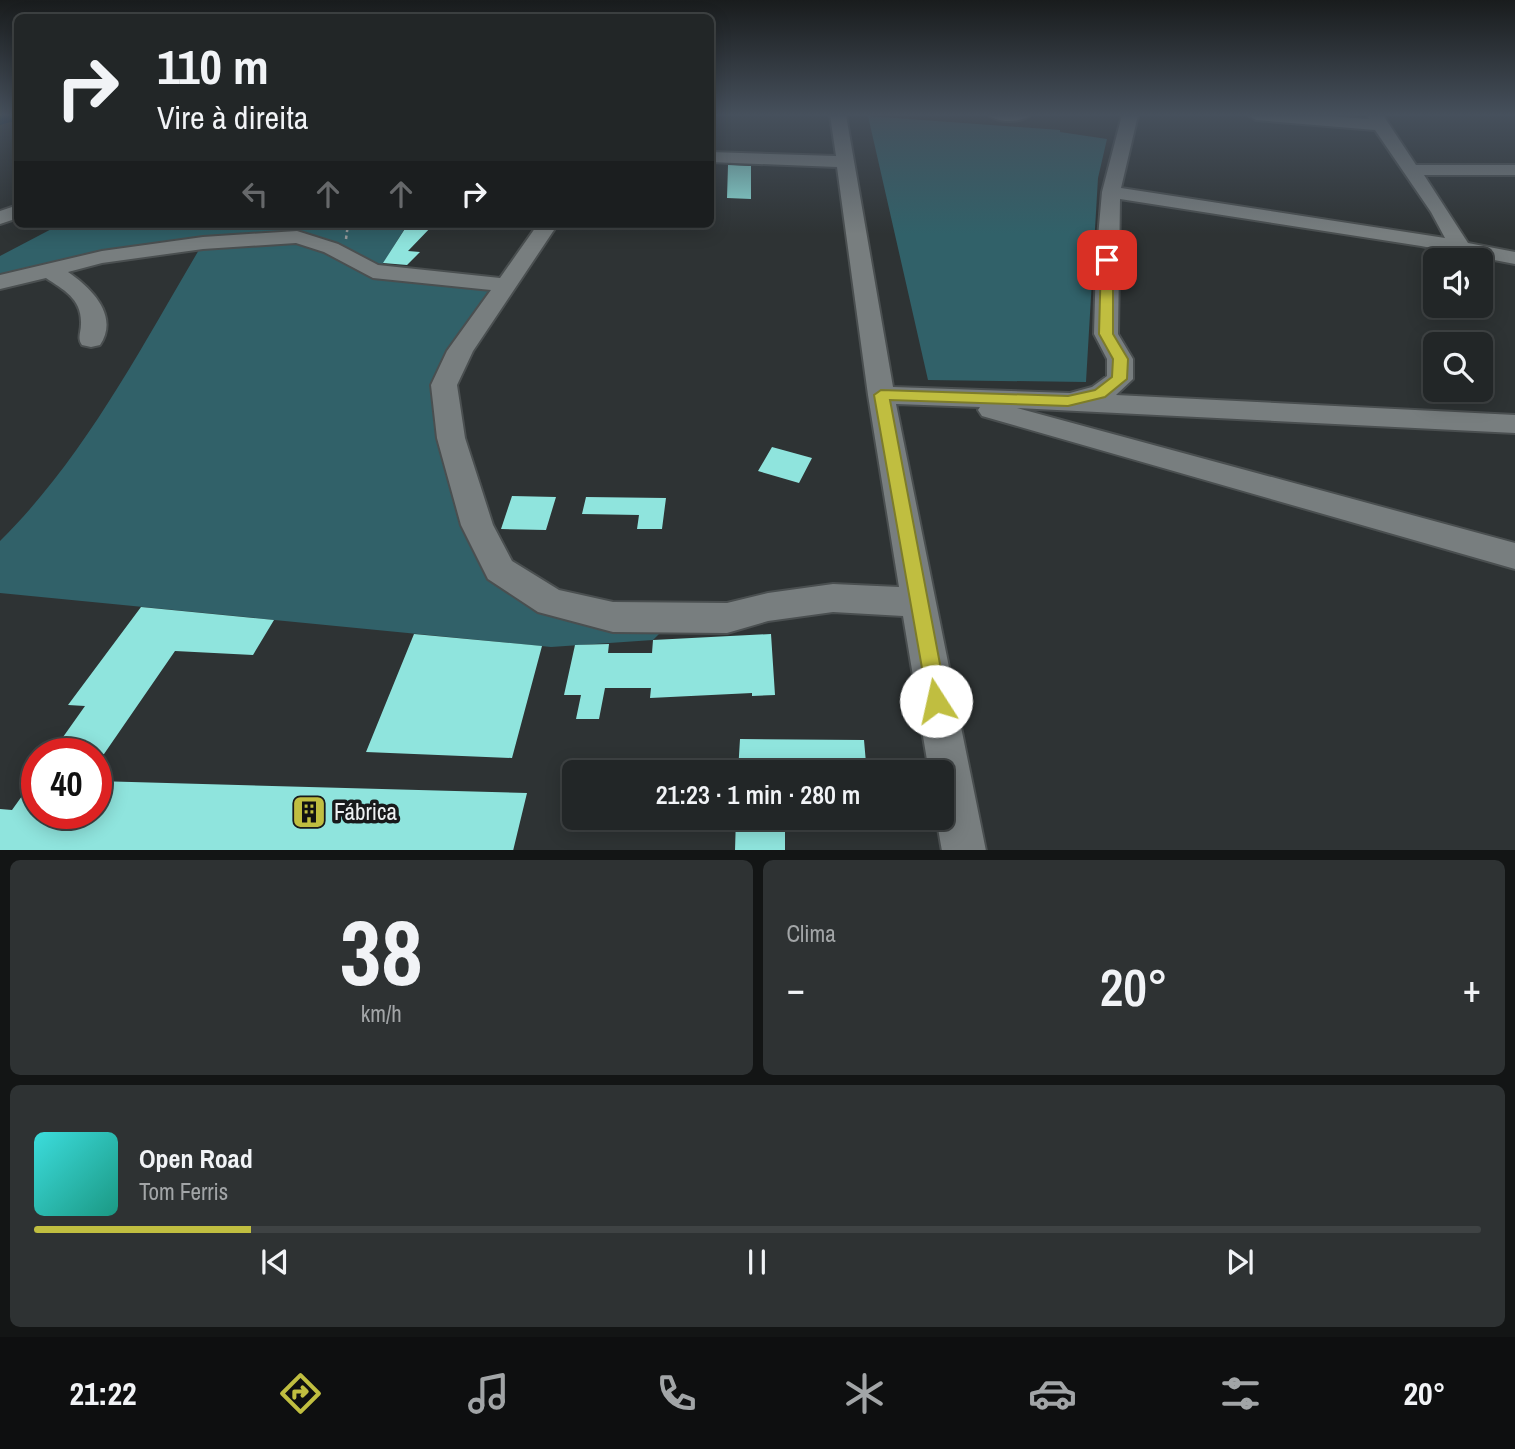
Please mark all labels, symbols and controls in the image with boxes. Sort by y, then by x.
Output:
text: 110 m [157,33,269,99]
icon: right [42,42,133,133]
text: Vire à direita [157,96,308,139]
icon: left [236,175,274,213]
icon: ahead [309,175,347,213]
icon: ahead [382,175,420,213]
icon: right [455,175,493,213]
pin [1077,230,1137,290]
icon: arrive [1088,241,1126,279]
map controls [1423,248,1493,402]
button: sound [1423,248,1493,318]
button: search [1423,332,1493,402]
position arrow [899,664,973,738]
speed limit sign: 40 [21,738,112,829]
text: 21:23 · 1 min · 280 m [656,777,860,812]
building icon: Fábrica [290,793,328,831]
place label: Fábrica [334,796,398,827]
text: 38 [340,891,423,1013]
text: Clima [787,918,836,949]
text: 20° [1100,952,1168,1022]
text: − [787,963,805,1014]
text: + [1463,963,1481,1014]
text: km/h [361,998,402,1029]
text: Open Road [139,1141,253,1176]
text: Tom Ferris [139,1176,228,1207]
icon: previous [256,1243,294,1281]
icon: pause [738,1243,776,1281]
icon: next [1221,1243,1259,1281]
icon: directions [276,1369,325,1418]
icon: music [464,1369,513,1418]
icon: phone [652,1369,701,1418]
icon: climate [840,1369,889,1418]
icon: car [1028,1369,1077,1418]
icon: filters [1216,1369,1265,1418]
text: 21:22 [69,1372,137,1415]
text: 20° [1403,1372,1445,1415]

